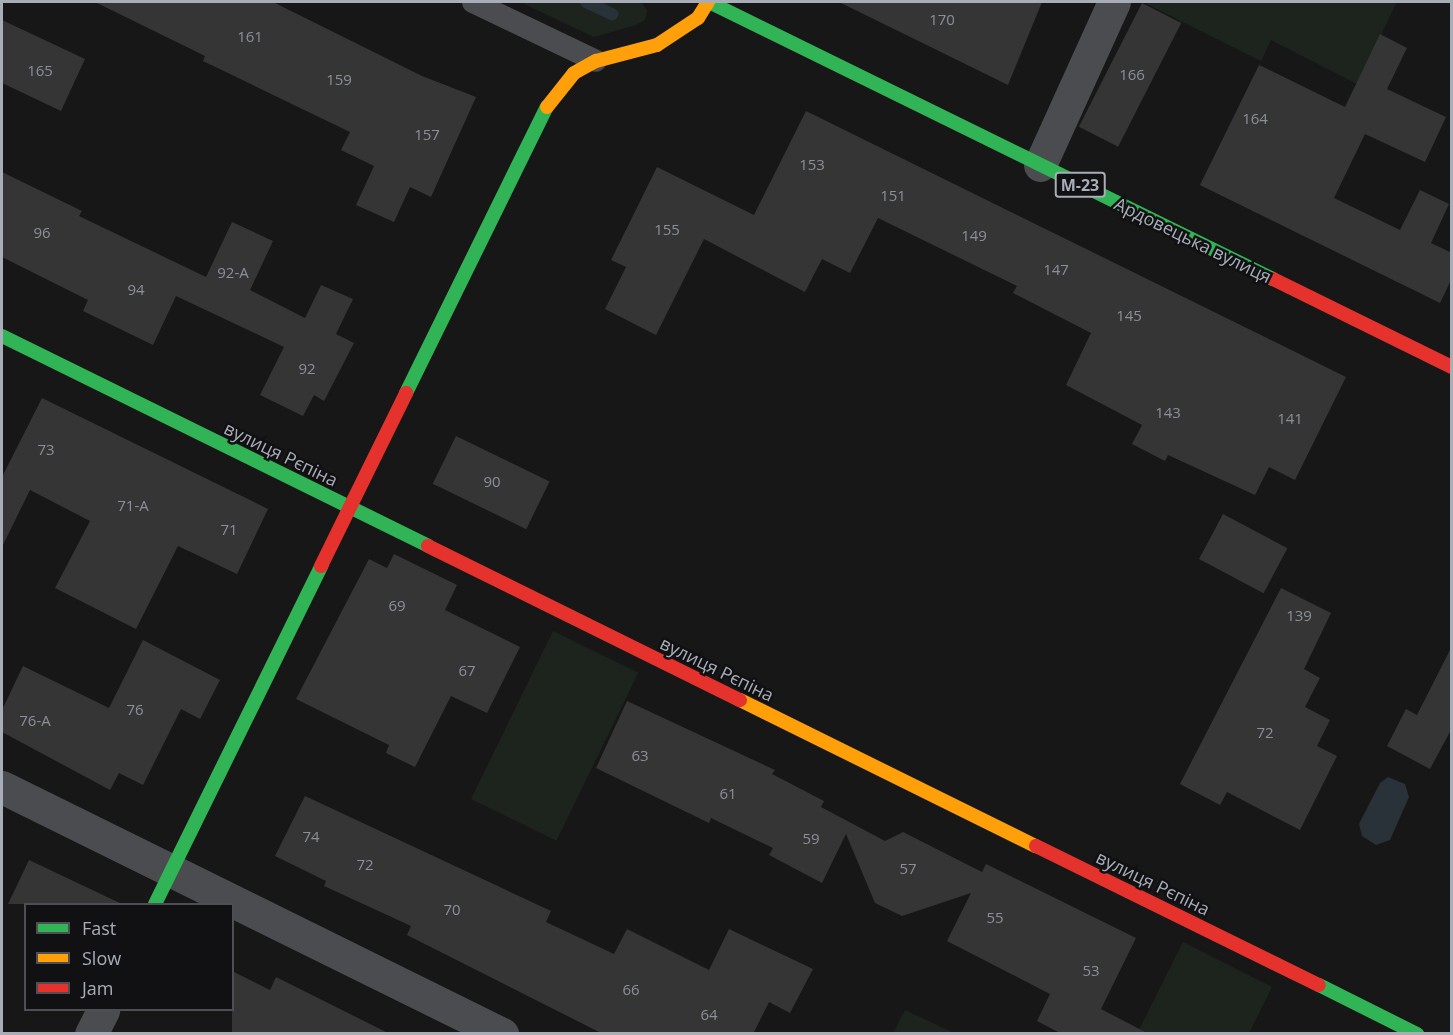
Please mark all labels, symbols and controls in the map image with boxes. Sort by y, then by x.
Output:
house number: 170 [929,11,955,29]
house number: 161 [237,28,263,46]
house number: 165 [27,62,53,80]
house number: 166 [1119,66,1145,84]
house number: 159 [326,71,352,89]
house number: 164 [1242,110,1268,128]
house number: 157 [414,126,440,144]
house number: 153 [799,156,825,174]
road number: М-23 [1054,172,1106,198]
house number: 151 [880,187,906,205]
street label: Ардовецька вулиця [1111,193,1275,287]
house number: 155 [654,221,680,239]
house number: 96 [33,224,51,242]
house number: 149 [961,227,987,245]
house number: 147 [1043,261,1069,279]
house number: 92-А [217,264,249,282]
house number: 94 [127,281,145,299]
house number: 145 [1116,307,1142,325]
house number: 92 [298,360,316,378]
house number: 143 [1155,404,1181,422]
house number: 141 [1277,410,1303,428]
street label: вулиця Рєпіна [221,417,341,491]
house number: 73 [37,441,55,459]
house number: 90 [483,473,501,491]
house number: 71-А [117,497,149,515]
house number: 71 [220,521,238,539]
house number: 69 [388,597,406,615]
house number: 139 [1286,607,1312,625]
street label: вулиця Рєпіна [657,632,777,706]
house number: 67 [458,662,476,680]
house number: 76 [126,701,144,719]
house number: 76-А [19,712,51,730]
house number: 72 [1256,724,1274,742]
house number: 63 [631,747,649,765]
house number: 61 [719,785,737,803]
house number: 74 [302,828,320,846]
house number: 59 [802,830,820,848]
street label: вулиця Рєпіна [1093,846,1213,920]
house number: 72 [356,856,374,874]
house number: 57 [899,860,917,878]
house number: 70 [443,901,461,919]
legend [24,903,234,1011]
house number: 55 [986,909,1004,927]
text: Fast [82,916,116,940]
text: Slow [82,946,121,970]
house number: 53 [1082,962,1100,980]
text: Jam [82,976,114,1000]
house number: 66 [622,981,640,999]
house number: 64 [700,1006,718,1024]

